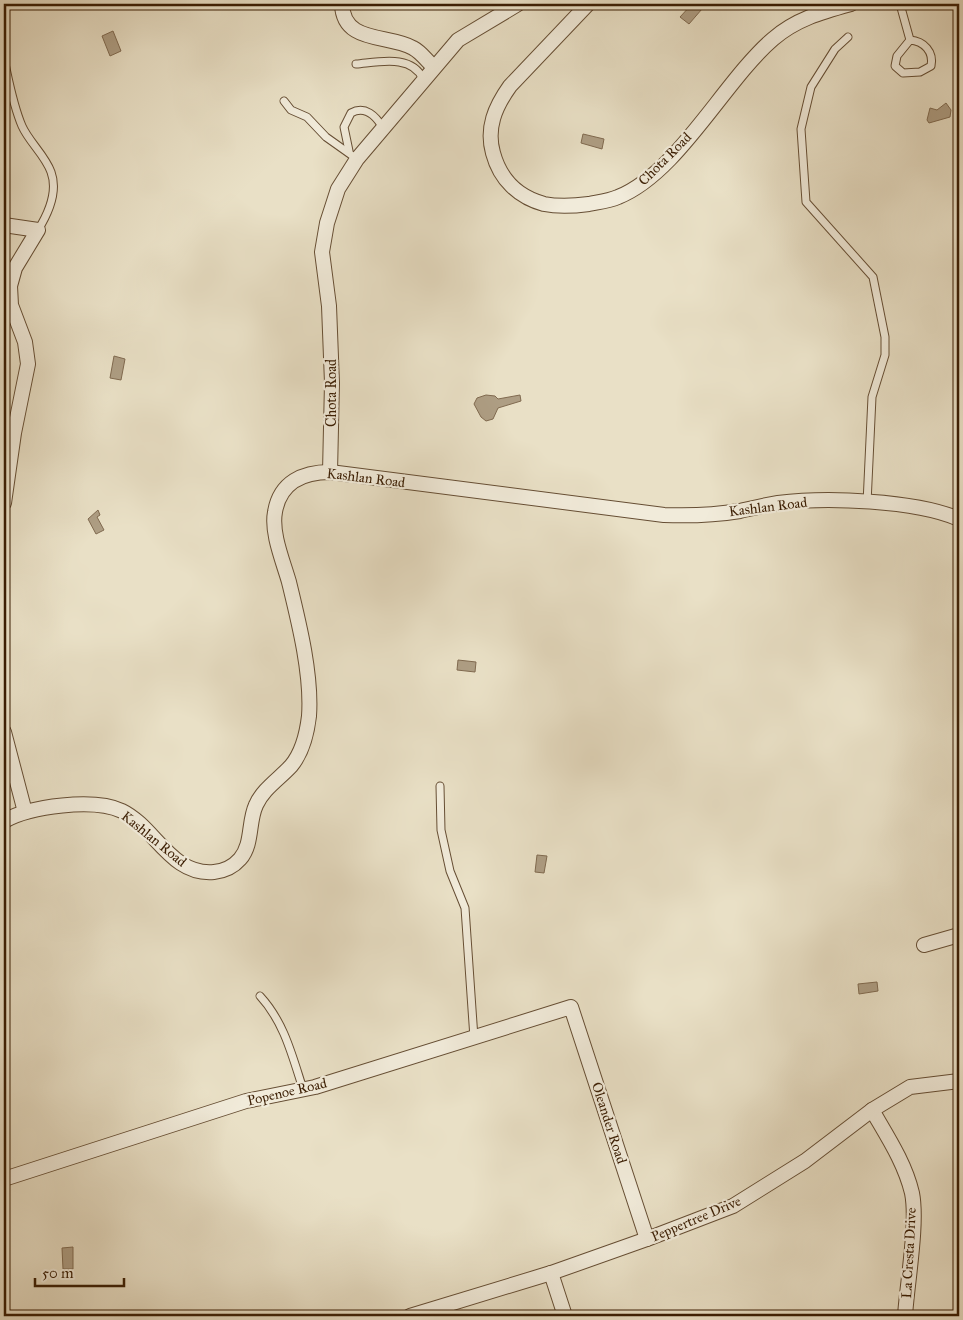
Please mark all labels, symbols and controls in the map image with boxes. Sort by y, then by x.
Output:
street label: Chota Road [635,129,695,189]
street label: Chota Road [323,359,340,427]
street label: Kashlan Road [326,465,406,491]
street label: Kashlan Road [728,494,808,520]
street label: Kashlan Road [118,808,190,870]
street label: Popenoe Road [246,1075,328,1109]
street label: Oleander Road [588,1080,630,1166]
street label: Peppertree Drive [649,1192,744,1246]
street label: La Cresta Drive [898,1207,920,1299]
scale bar [35,1255,124,1287]
text: 50 m [42,1264,74,1282]

